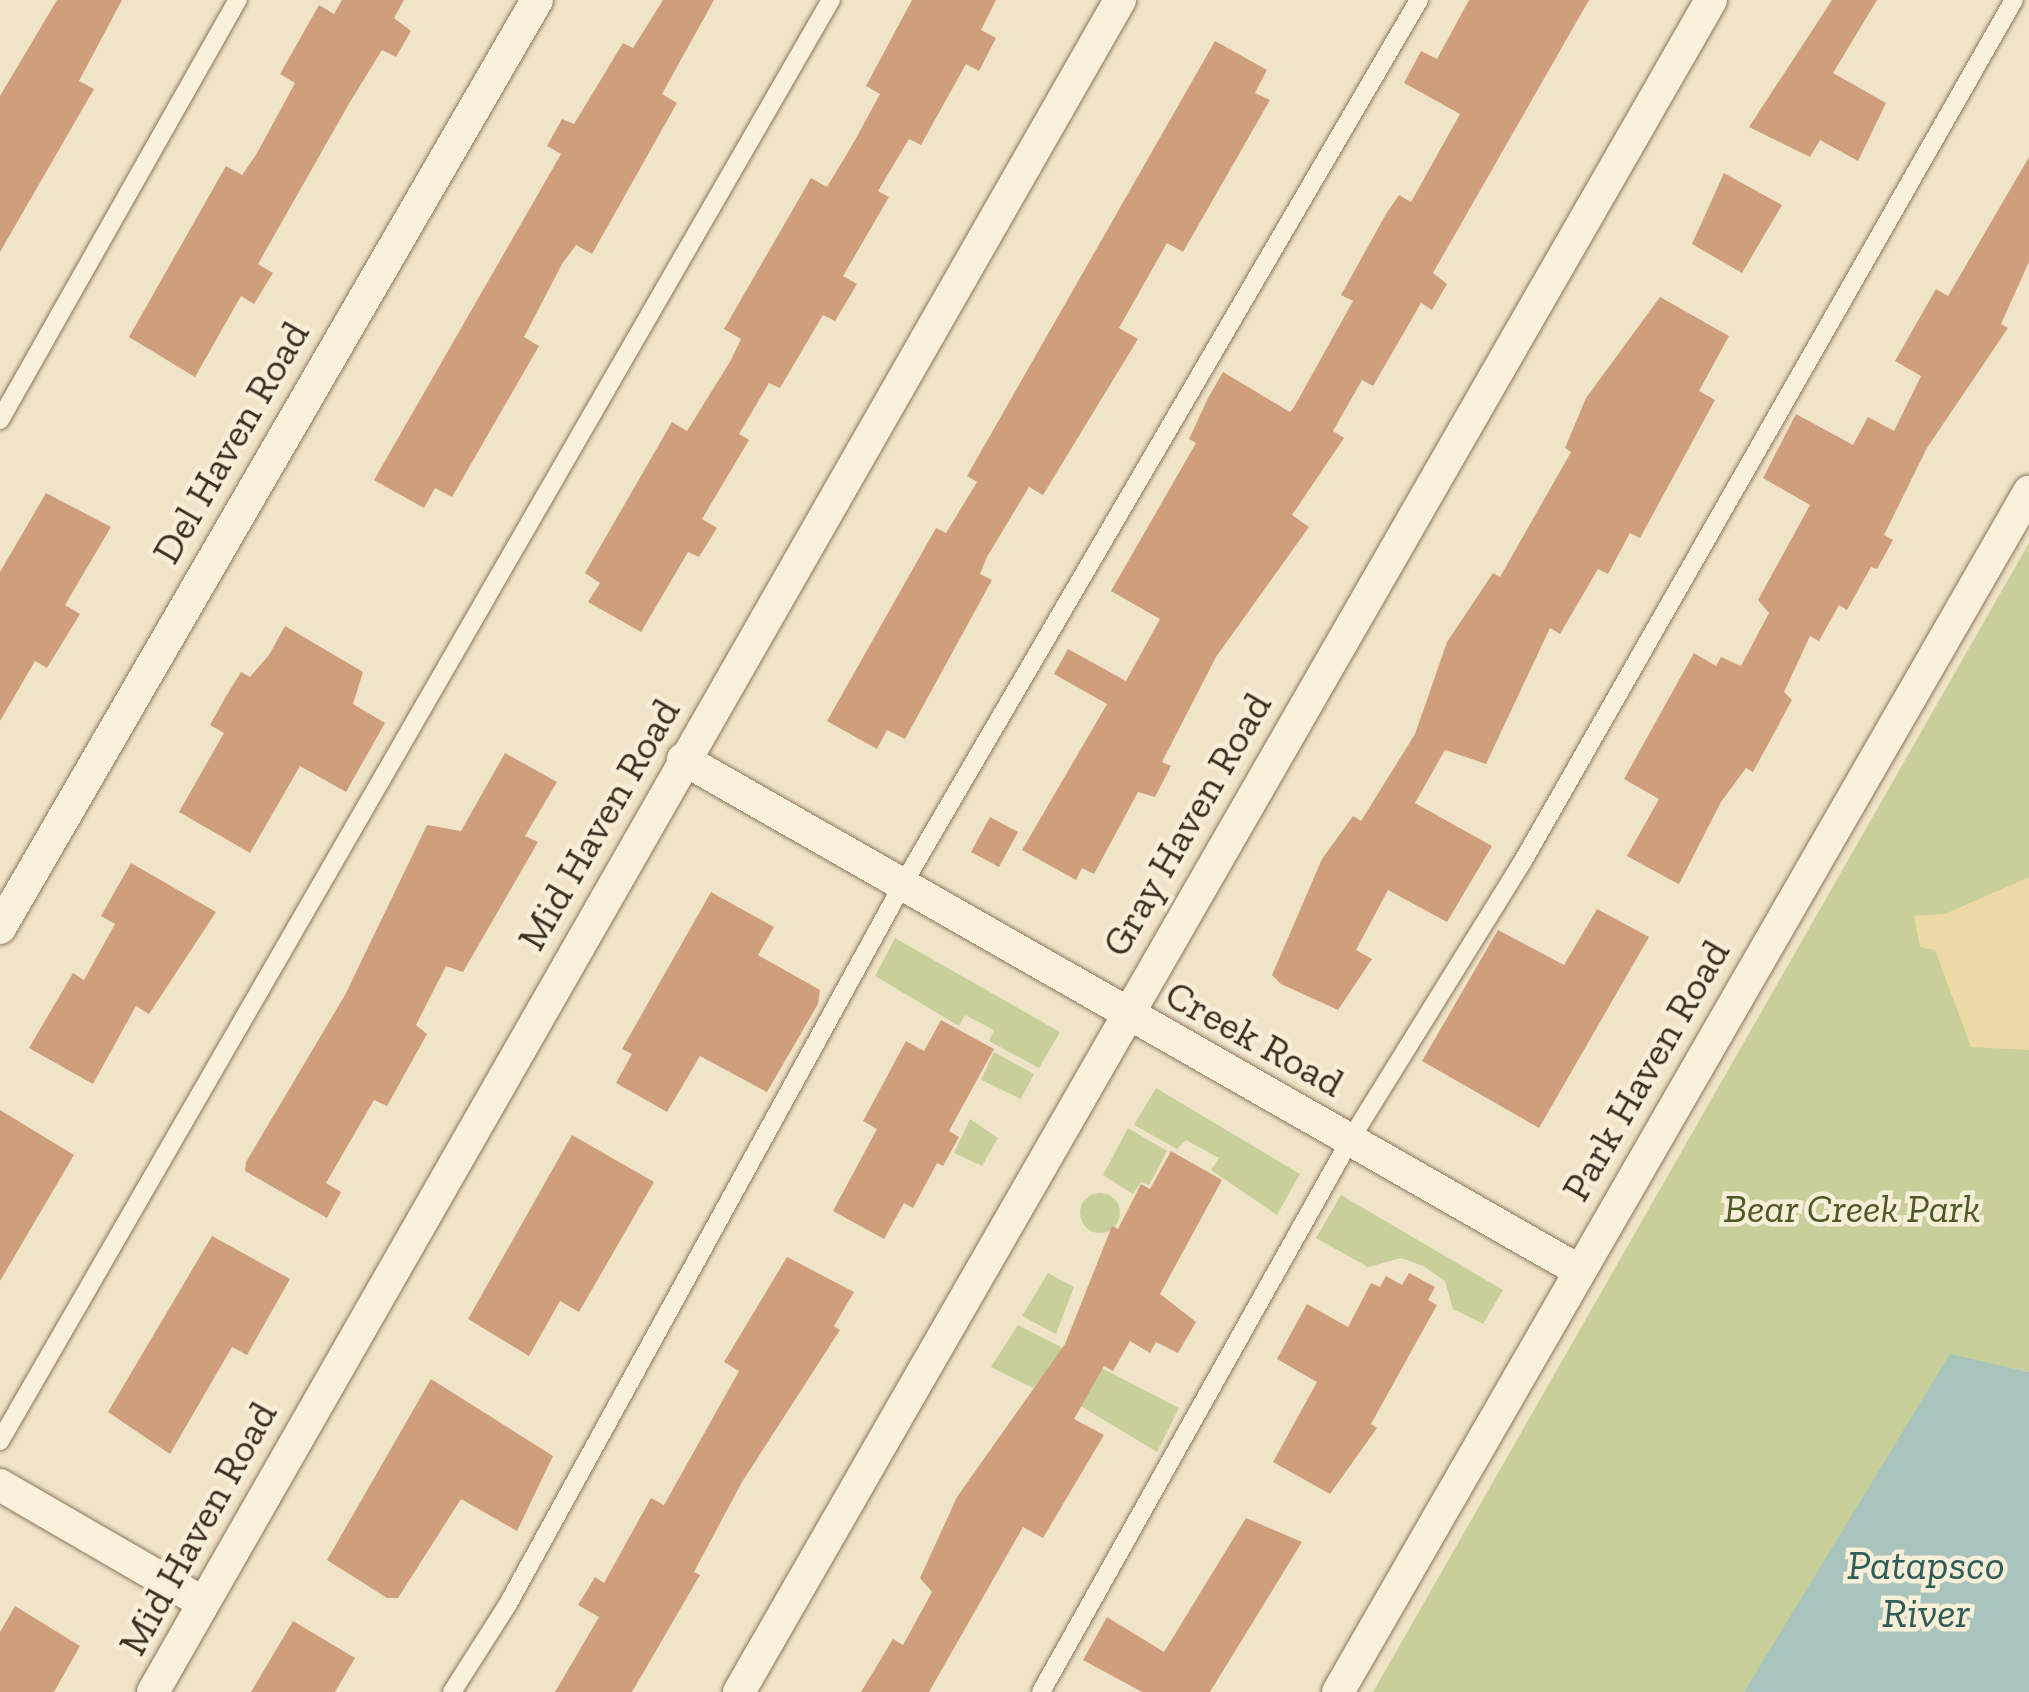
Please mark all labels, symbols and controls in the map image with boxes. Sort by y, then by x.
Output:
street label: Del Haven Road [141,312,319,572]
street label: Gray Haven Road [1091,683,1281,965]
street label: Mid Haven Road [507,690,689,958]
street label: Park Haven Road [1551,931,1739,1209]
street label: Creek Road [1158,969,1352,1107]
park label: Bear Creek Park [1723,1184,1981,1232]
street label: Mid Haven Road [108,1393,286,1663]
water label: Patapsco River [1847,1540,2005,1638]

